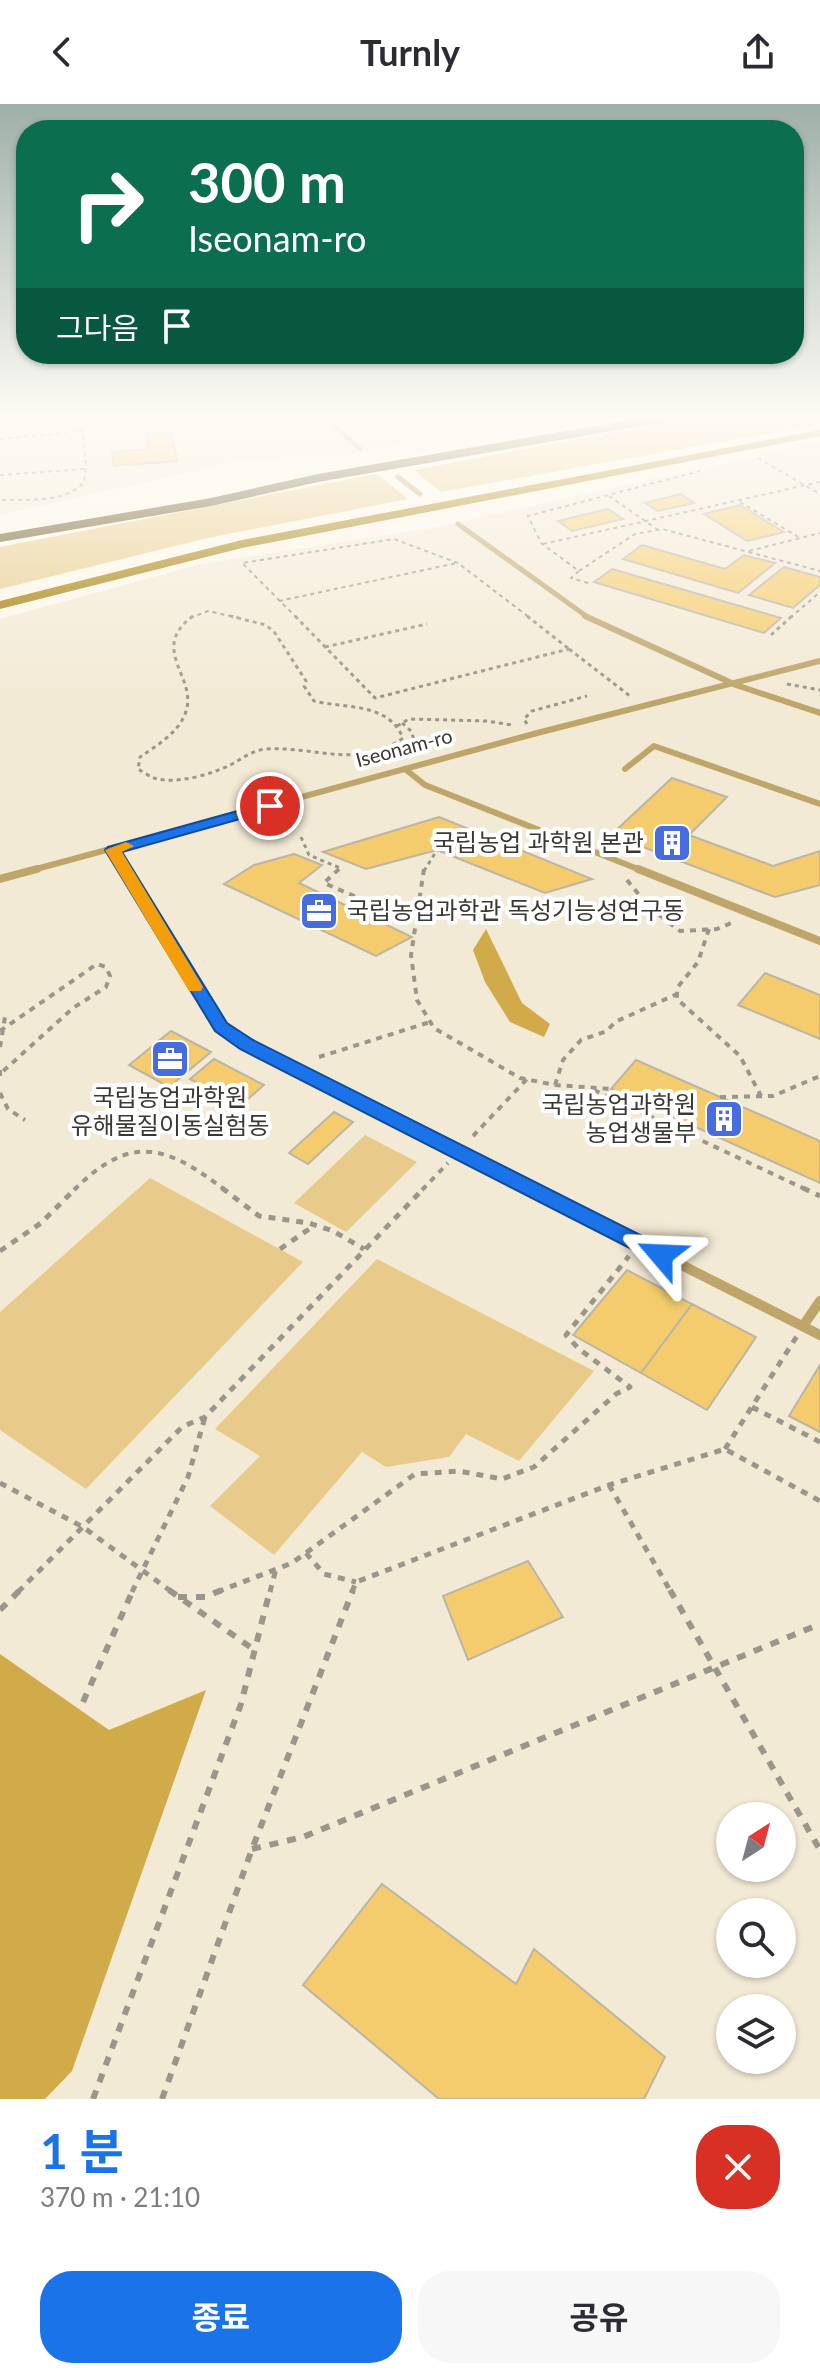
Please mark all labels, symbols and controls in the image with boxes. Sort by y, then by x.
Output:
icon: back [40,30,84,74]
text: Turnly [360,30,460,74]
icon: share [736,30,780,74]
text: 300 m [188,148,346,215]
icon: right [56,152,160,256]
text: Iseonam-ro [188,216,366,260]
icon: arrive [155,304,199,348]
text: 그다음 [56,309,139,345]
street label: Iseonam-ro [353,723,455,771]
pin [236,772,304,840]
icon: arrive [248,784,292,828]
building icon: 국립농업 과학원 본관 [651,822,693,864]
place label: 국립농업 과학원 본관 [433,827,644,856]
office icon: 국립농업과학관 독성기능성연구동 [298,890,340,932]
place label: 국립농업과학관 독성기능성연구동 [347,895,684,924]
office icon: 국립농업과학원 유해물질이동실험동 [149,1038,191,1080]
place label: 국립농업과학원 유해물질이동실험동 [71,1082,269,1139]
place label: 국립농업과학원 농업생물부 [541,1089,696,1146]
building icon: 국립농업과학원 농업생물부 [703,1098,745,1140]
position arrow [619,1213,703,1297]
north arrow [716,1802,796,1882]
map controls [716,1802,796,2074]
button: search [716,1898,796,1978]
button: layers [716,1994,796,2074]
text: 1 분 [40,2122,124,2179]
button: close [696,2125,780,2209]
text: 370 m · 21:10 [40,2181,200,2213]
button: 종료 [40,2271,402,2363]
button: 공유 [418,2271,780,2363]

